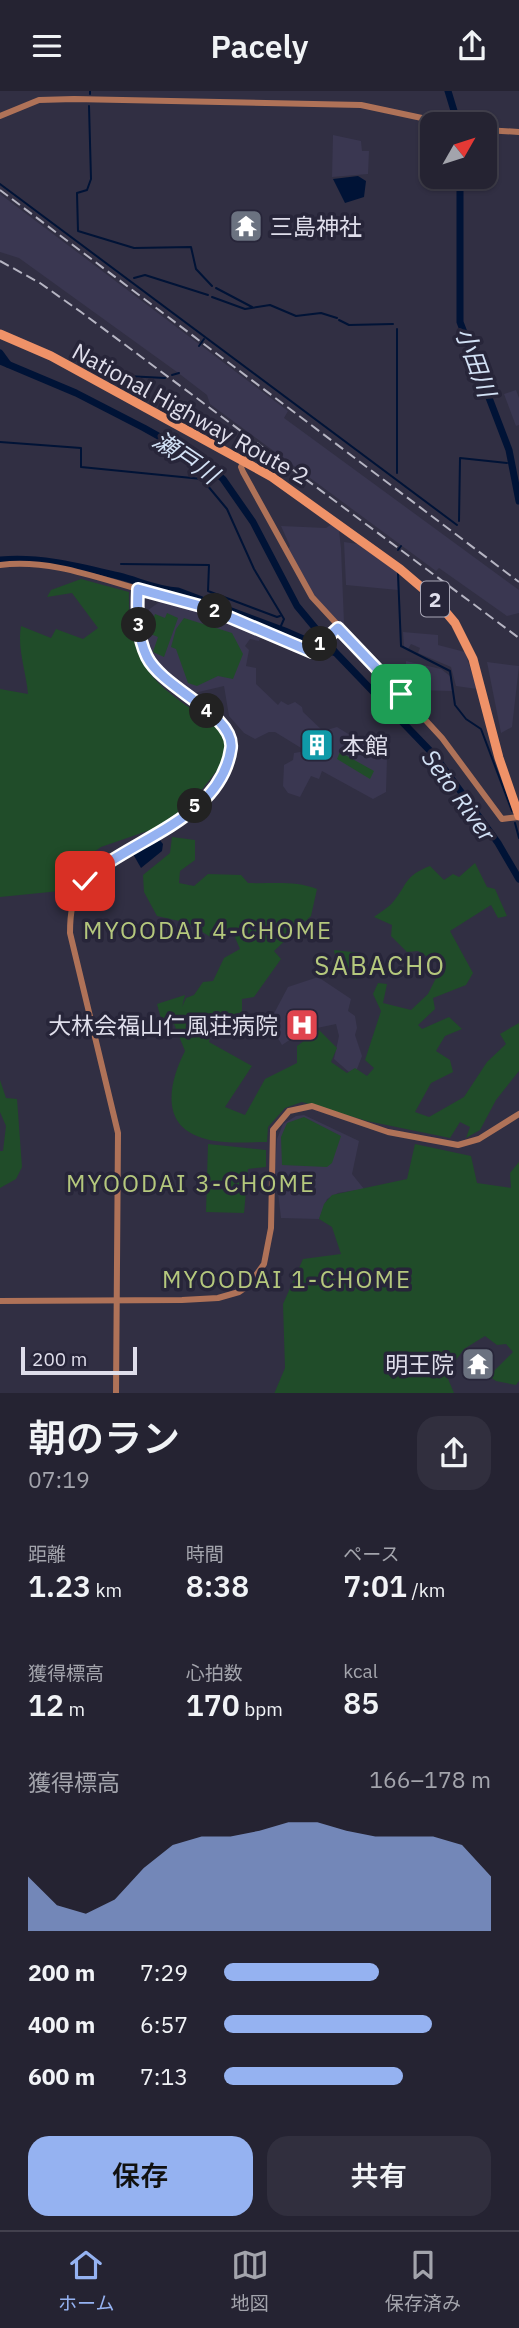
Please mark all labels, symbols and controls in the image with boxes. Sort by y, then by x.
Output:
text: Pacely [210,25,309,67]
icon: menu [28,27,66,65]
icon: share [453,27,491,65]
north arrow [420,112,497,189]
map controls [420,112,497,189]
temple icon: 三島神社 [227,207,265,245]
place label: 三島神社 [270,211,362,241]
water label: 小田川 [449,323,504,404]
street label: National Highway Route 2 [67,335,315,491]
water label: 瀬戸川 [147,424,227,492]
road number: 2 [421,581,449,617]
pin: 2 [198,594,232,629]
text: 2 [209,598,220,622]
pin: 3 [122,607,156,643]
text: 3 [133,612,144,636]
pin: 1 [302,627,338,661]
text: 1 [314,631,325,655]
pin [371,664,431,724]
icon: arrive [382,675,420,713]
pin: 4 [190,693,224,729]
text: 4 [201,698,212,722]
building icon: 本館 [298,726,336,764]
place label: 本館 [342,730,388,760]
water label: Seto River [415,743,504,848]
pin: 5 [178,789,212,823]
text: 5 [189,793,200,817]
pin [55,851,115,911]
icon: check [66,862,104,900]
district label: MYOODAI 4-CHOME [83,914,333,946]
district label: SABACHO [314,948,446,982]
hospital icon: 大林会福山仁風荘病院 [283,1006,321,1044]
place label: 大林会福山仁風荘病院 [48,1010,278,1040]
district label: MYOODAI 3-CHOME [66,1167,316,1199]
district label: MYOODAI 1-CHOME [162,1263,412,1295]
scale bar [21,1345,136,1376]
temple icon: 明王院 [459,1345,497,1383]
text: 200 m [32,1347,87,1371]
place label: 明王院 [385,1349,454,1379]
text: 朝のラン [28,1413,180,1462]
button: share [417,1416,491,1490]
text: 07:19 [28,1464,90,1494]
text: 距離 [28,1542,66,1566]
text: 時間 [186,1542,224,1566]
text: ペース [343,1542,399,1566]
text: 1.23 [28,1566,91,1605]
text: 8:38 [186,1566,249,1605]
text: 7:01 [343,1566,407,1605]
text: km [91,1578,122,1602]
text: /km [407,1578,445,1602]
text: kcal [343,1659,378,1683]
text: 獲得標高 [28,1661,104,1685]
text: 心拍数 [186,1661,243,1685]
text: 85 [343,1683,379,1722]
text: 12 [28,1685,64,1724]
text: 170 [186,1685,240,1724]
text: m [64,1697,85,1721]
text: bpm [240,1697,283,1721]
text: 166–178 m [369,1764,491,1794]
text: 獲得標高 [28,1767,120,1797]
text: 200 m [28,1957,95,1987]
text: 7:29 [140,1957,188,1987]
text: 400 m [28,2009,95,2039]
text: 6:57 [140,2009,188,2039]
text: 600 m [28,2061,95,2091]
text: 7:13 [140,2061,188,2091]
button: 保存 [28,2136,253,2216]
button: 共有 [267,2136,491,2216]
tab: ホーム [58,2246,115,2315]
tab: 地図 [231,2246,269,2315]
tab: 保存済み [385,2246,461,2315]

